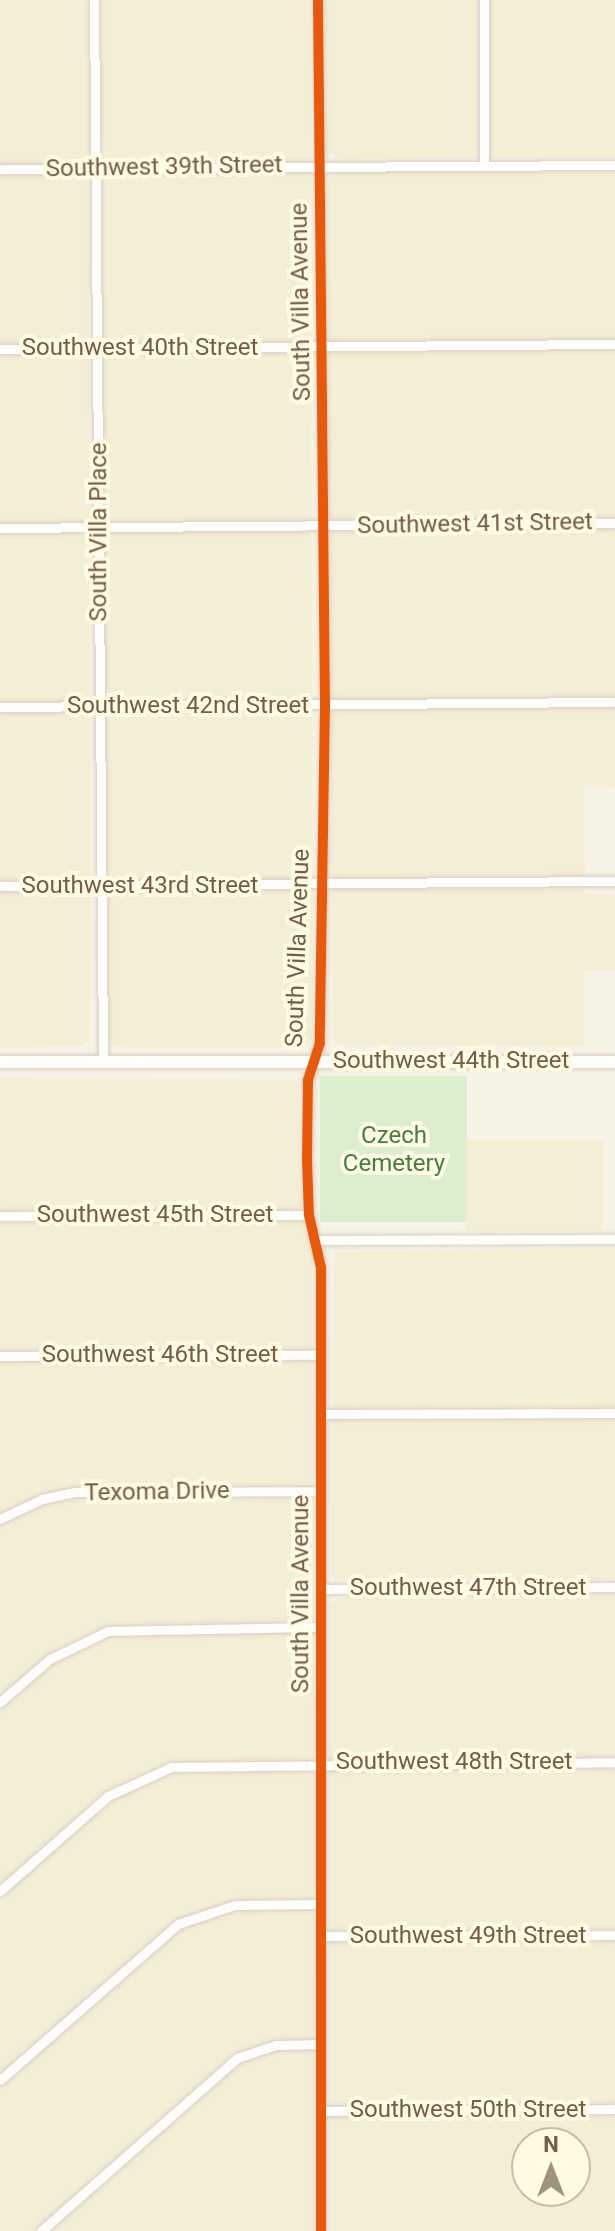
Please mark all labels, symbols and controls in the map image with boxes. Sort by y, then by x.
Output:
street label: Southwest 39th Street [46,151,282,183]
street label: South Villa Avenue [285,203,317,401]
street label: Southwest 40th Street [22,334,258,362]
street label: South Villa Place [85,442,113,622]
street label: Southwest 41st Street [357,508,593,540]
street label: Southwest 42nd Street [67,692,309,720]
street label: South Villa Avenue [280,848,316,1048]
street label: Southwest 43rd Street [22,872,258,900]
street label: Southwest 44th Street [333,1047,569,1075]
park label: Czech Cemetery [343,1122,445,1178]
street label: Southwest 45th Street [37,1201,273,1229]
street label: Southwest 46th Street [42,1341,278,1369]
street label: Texoma Drive [84,1476,230,1508]
street label: South Villa Avenue [287,1495,315,1693]
street label: Southwest 47th Street [350,1574,586,1602]
street label: Southwest 48th Street [336,1748,572,1776]
street label: Southwest 49th Street [350,1922,586,1950]
street label: Southwest 50th Street [350,2096,586,2124]
north arrow [511,2127,591,2207]
text: N [543,2132,559,2157]

